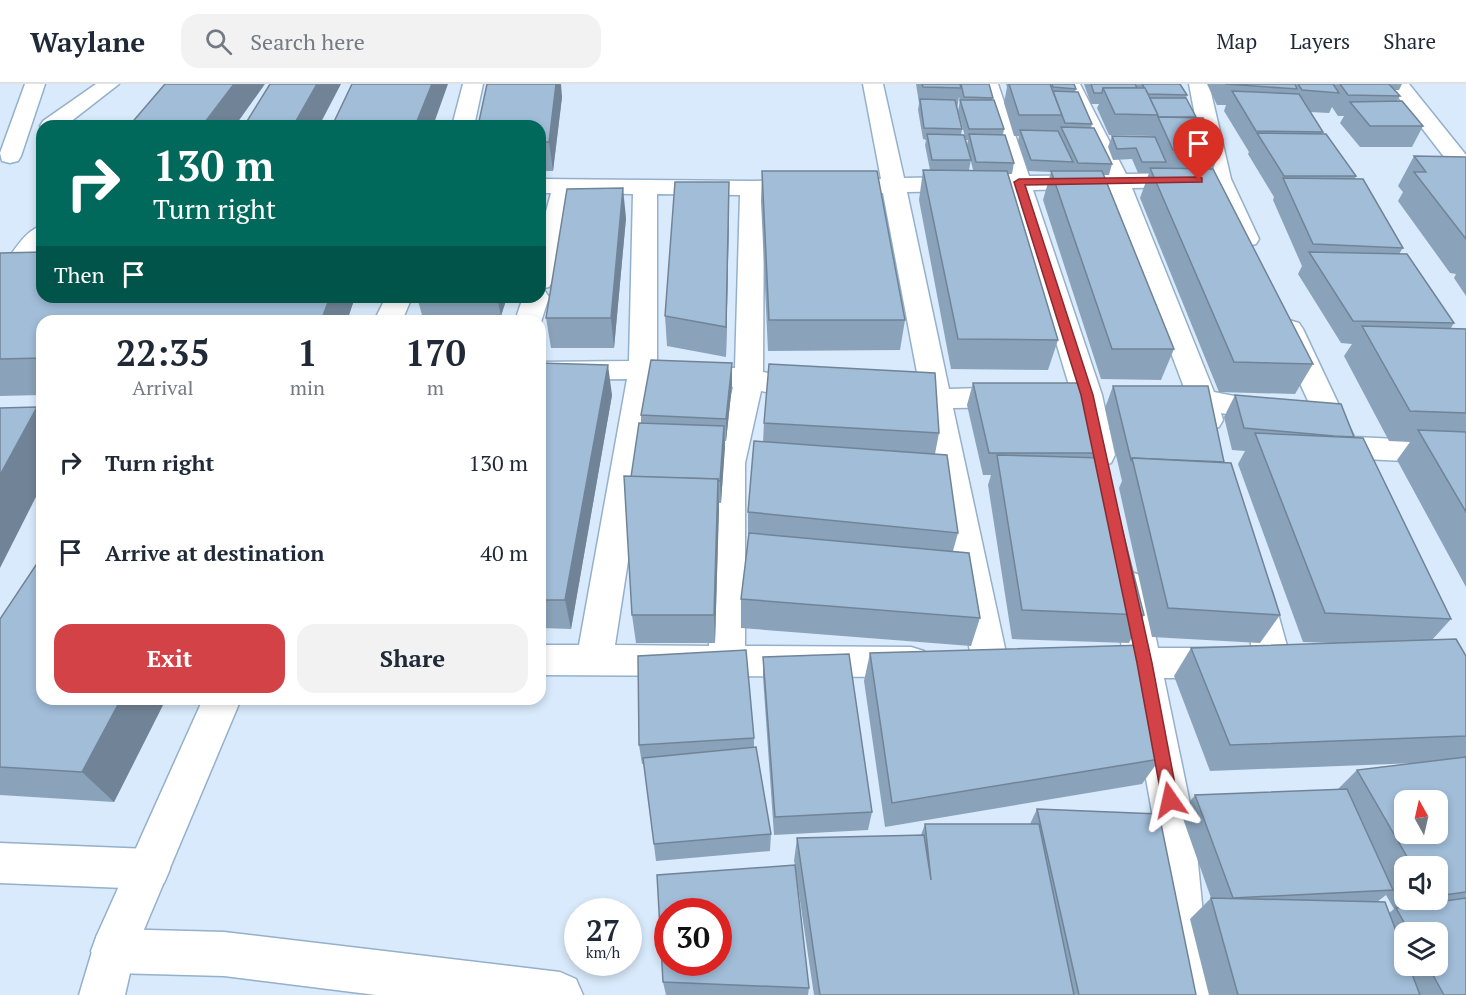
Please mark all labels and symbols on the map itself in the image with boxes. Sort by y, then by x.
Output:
pin [1173,118,1224,180]
position arrow [1138,768,1202,832]
north arrow [1394,790,1448,844]
speed limit sign: 30 [654,898,732,976]

